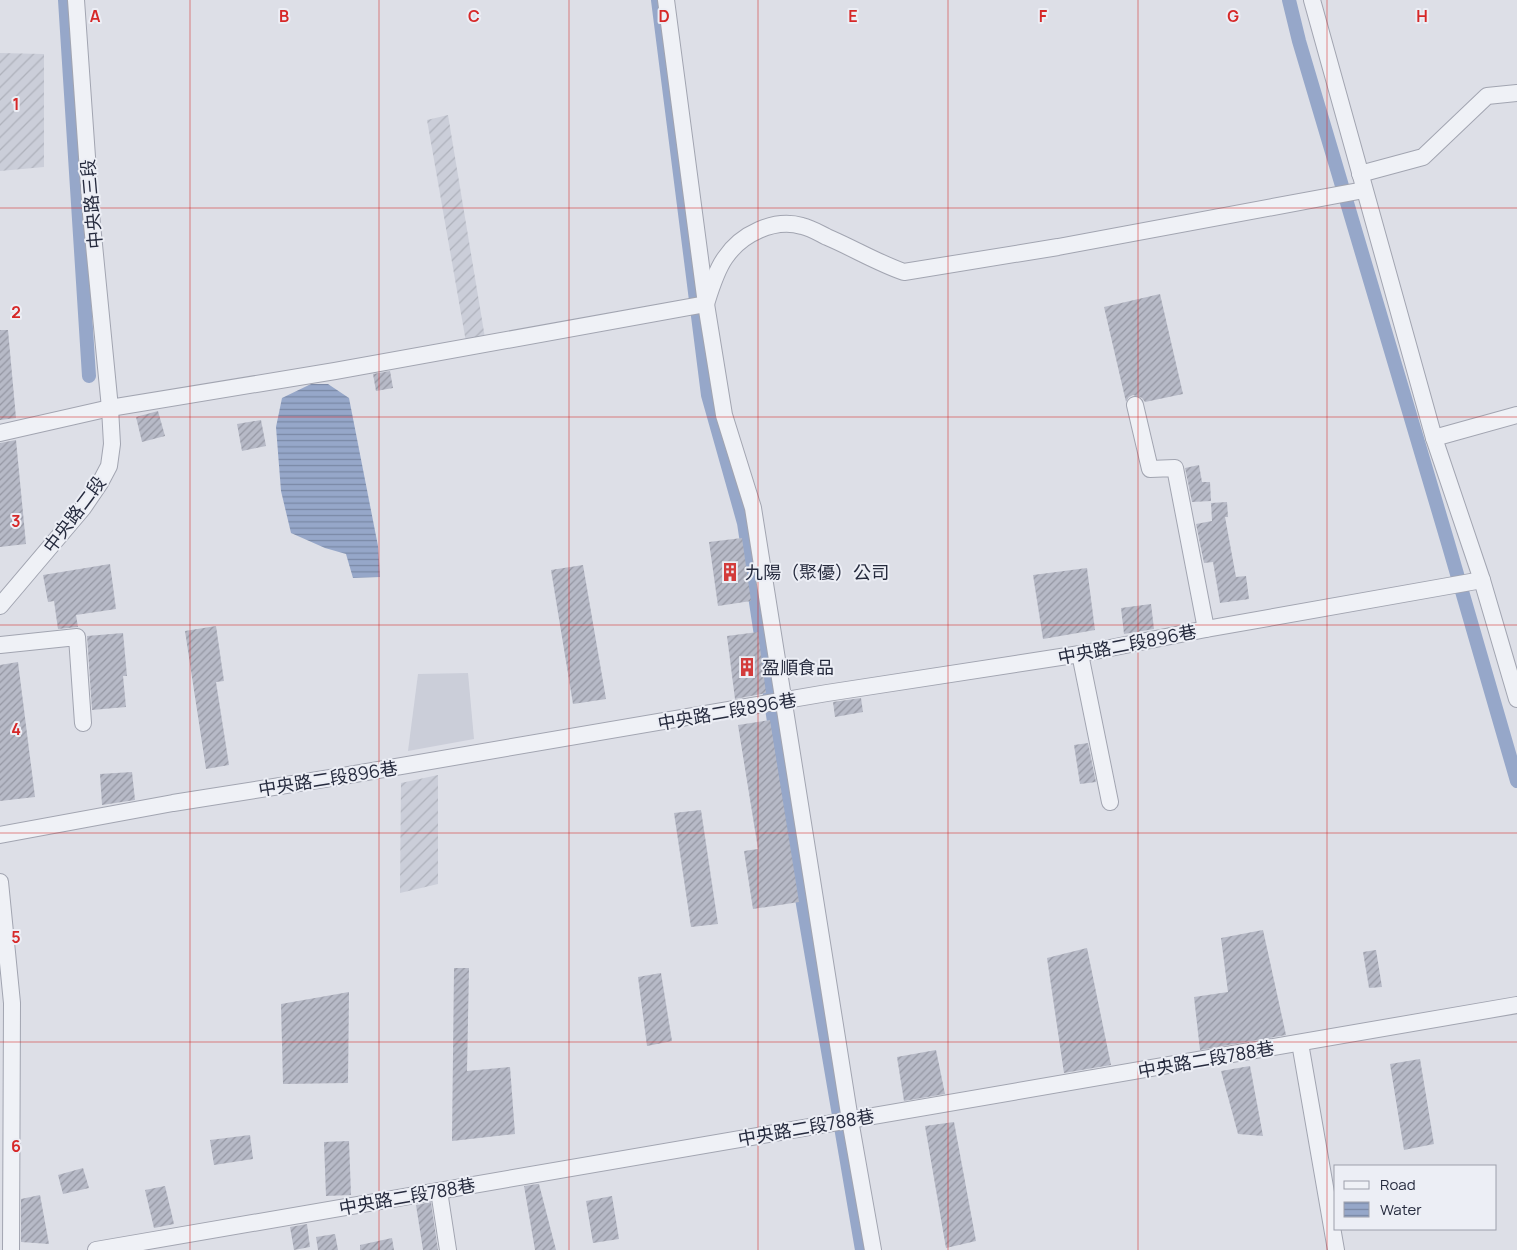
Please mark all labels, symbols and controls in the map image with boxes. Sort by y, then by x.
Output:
text: A [90,5,101,27]
text: B [279,5,289,27]
text: C [468,5,480,27]
text: D [658,5,670,27]
text: E [848,5,858,27]
text: F [1039,5,1048,27]
text: G [1227,5,1239,27]
text: H [1416,5,1428,27]
text: 1 [12,93,20,115]
street label: 中央路三段 [75,158,107,250]
text: 2 [11,301,21,323]
street label: 中央路二段 [37,471,111,557]
text: 3 [11,510,21,532]
place label: 九陽（聚優）公司 [745,560,889,584]
building icon: 九陽（聚優）公司 [719,561,741,583]
street label: 中央路二段896巷 [1056,619,1198,669]
place label: 盈順食品 [762,655,834,679]
building icon: 盈順食品 [736,656,758,678]
street label: 中央路二段896巷 [656,687,798,735]
text: 4 [11,718,21,740]
street label: 中央路二段896巷 [257,755,399,801]
text: 5 [11,926,21,948]
street label: 中央路二段788巷 [1136,1035,1276,1083]
street label: 中央路二段788巷 [736,1103,876,1151]
text: 6 [11,1135,21,1157]
legend [1334,1165,1497,1230]
street label: 中央路二段788巷 [337,1172,477,1220]
text: Road [1380,1174,1416,1195]
text: Water [1380,1199,1422,1220]

